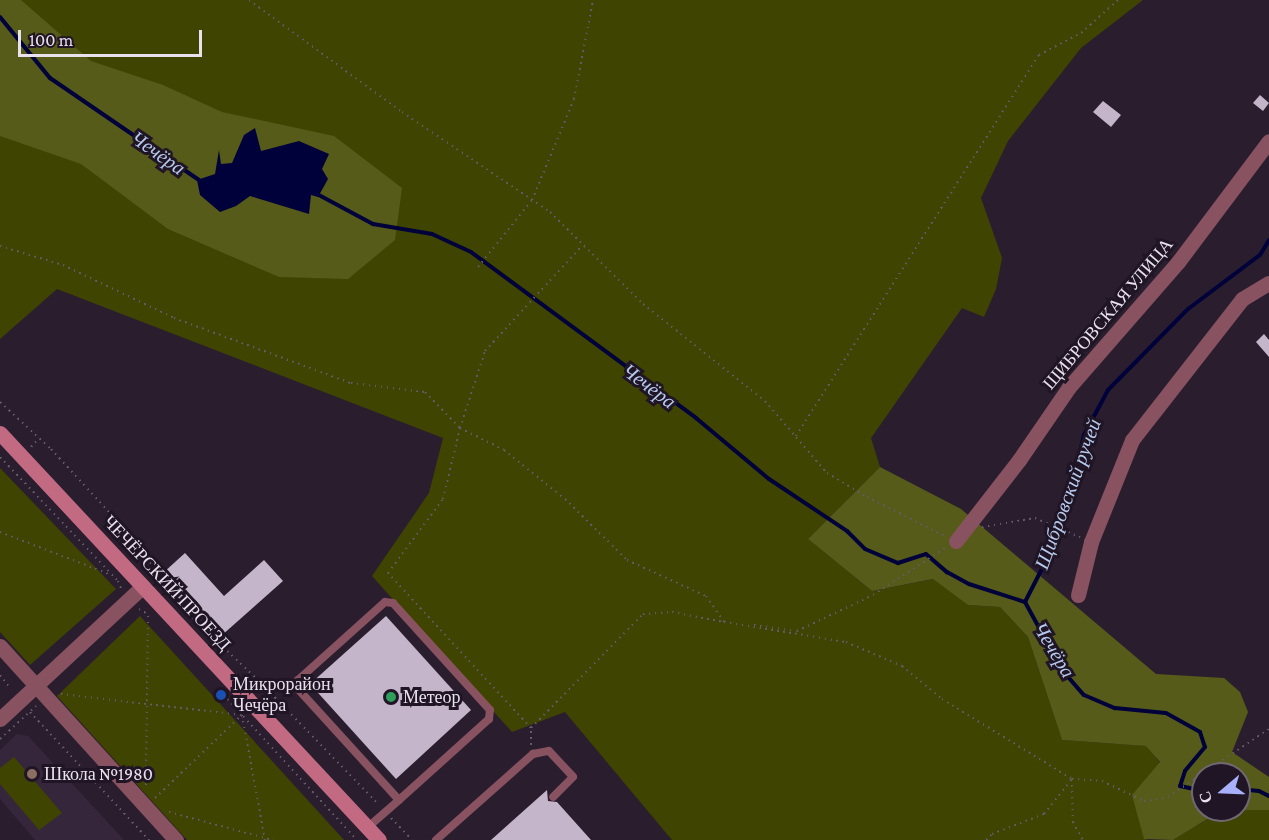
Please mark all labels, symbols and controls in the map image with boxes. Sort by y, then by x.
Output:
scale bar [21,18,206,56]
text: 100 m [29,30,73,50]
water label: Чечёра [126,126,190,180]
street label: ЩИБРОВСКАЯ УЛИЦА [1038,234,1178,394]
water label: Чечёра [617,358,681,414]
water label: Щибровский ручей [1030,415,1106,573]
street label: ЧЕЧЁРСКИЙ ПРОЕЗД [99,511,235,655]
water label: Чечёра [1028,618,1080,682]
place label: Микрорайон Чечёра [233,674,331,716]
place label: Метеор [403,686,461,708]
marker: Микрорайон Чечёра [214,688,228,702]
marker: Метеор [384,690,398,704]
north arrow [1191,762,1251,822]
place label: Школа №1980 [44,763,153,785]
marker: Школа №1980 [25,767,39,781]
text: С [1195,789,1215,806]

